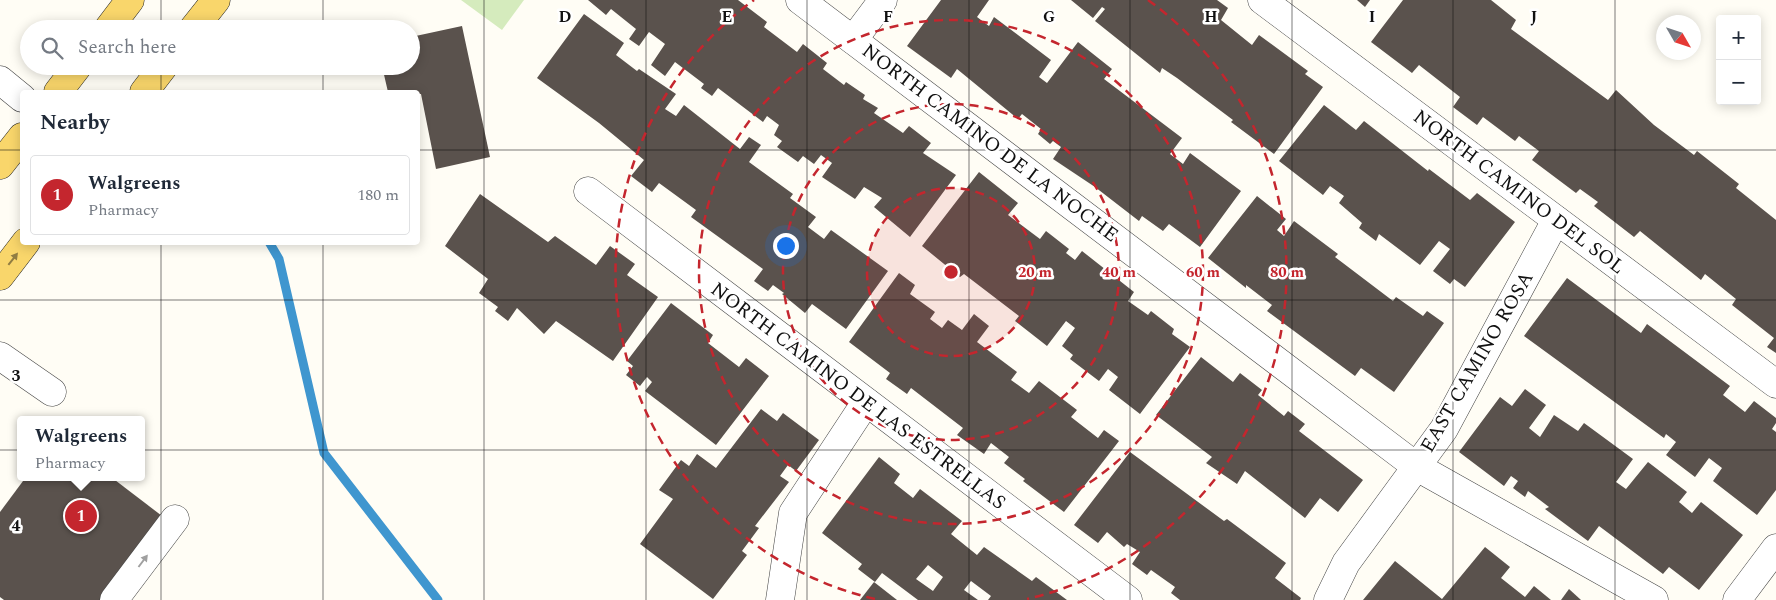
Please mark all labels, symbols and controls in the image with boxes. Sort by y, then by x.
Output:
text: D [559,5,572,29]
text: E [722,5,732,29]
text: F [883,5,893,29]
text: G [1043,5,1055,29]
text: H [1204,5,1218,29]
text: I [1369,5,1375,29]
text: J [1531,5,1538,29]
north arrow [1656,15,1701,60]
map controls [1716,15,1761,105]
button: + [1716,15,1761,60]
search box [20,20,420,75]
text: Search here [78,33,177,62]
icon: search [38,34,66,62]
street label: NORTH CAMINO DE LA NOCHE [855,36,1125,250]
button: − [1716,60,1761,105]
street label: NORTH CAMINO DEL SOL [1407,102,1631,282]
text: Nearby [40,107,110,139]
text: Walgreens [88,169,181,198]
text: 1 [53,183,61,207]
text: 180 m [357,183,399,207]
text: Pharmacy [88,198,158,222]
your location [773,233,799,259]
one-way arrow [8,253,19,266]
text: 20 m [1018,261,1053,284]
text: 40 m [1102,261,1137,284]
text: 60 m [1186,261,1221,284]
text: 80 m [1270,261,1305,284]
centre of rings [942,263,960,281]
street label: EAST CAMINO ROSA [1413,266,1541,458]
street label: NORTH CAMINO DE LAS ESTRELLAS [704,275,1012,517]
text: 3 [12,364,21,388]
popup [17,416,145,481]
text: Walgreens [35,422,127,451]
text: Pharmacy [35,451,105,475]
pin: 1 [65,497,97,535]
text: 4 [12,514,21,538]
one-way arrow [138,555,149,568]

